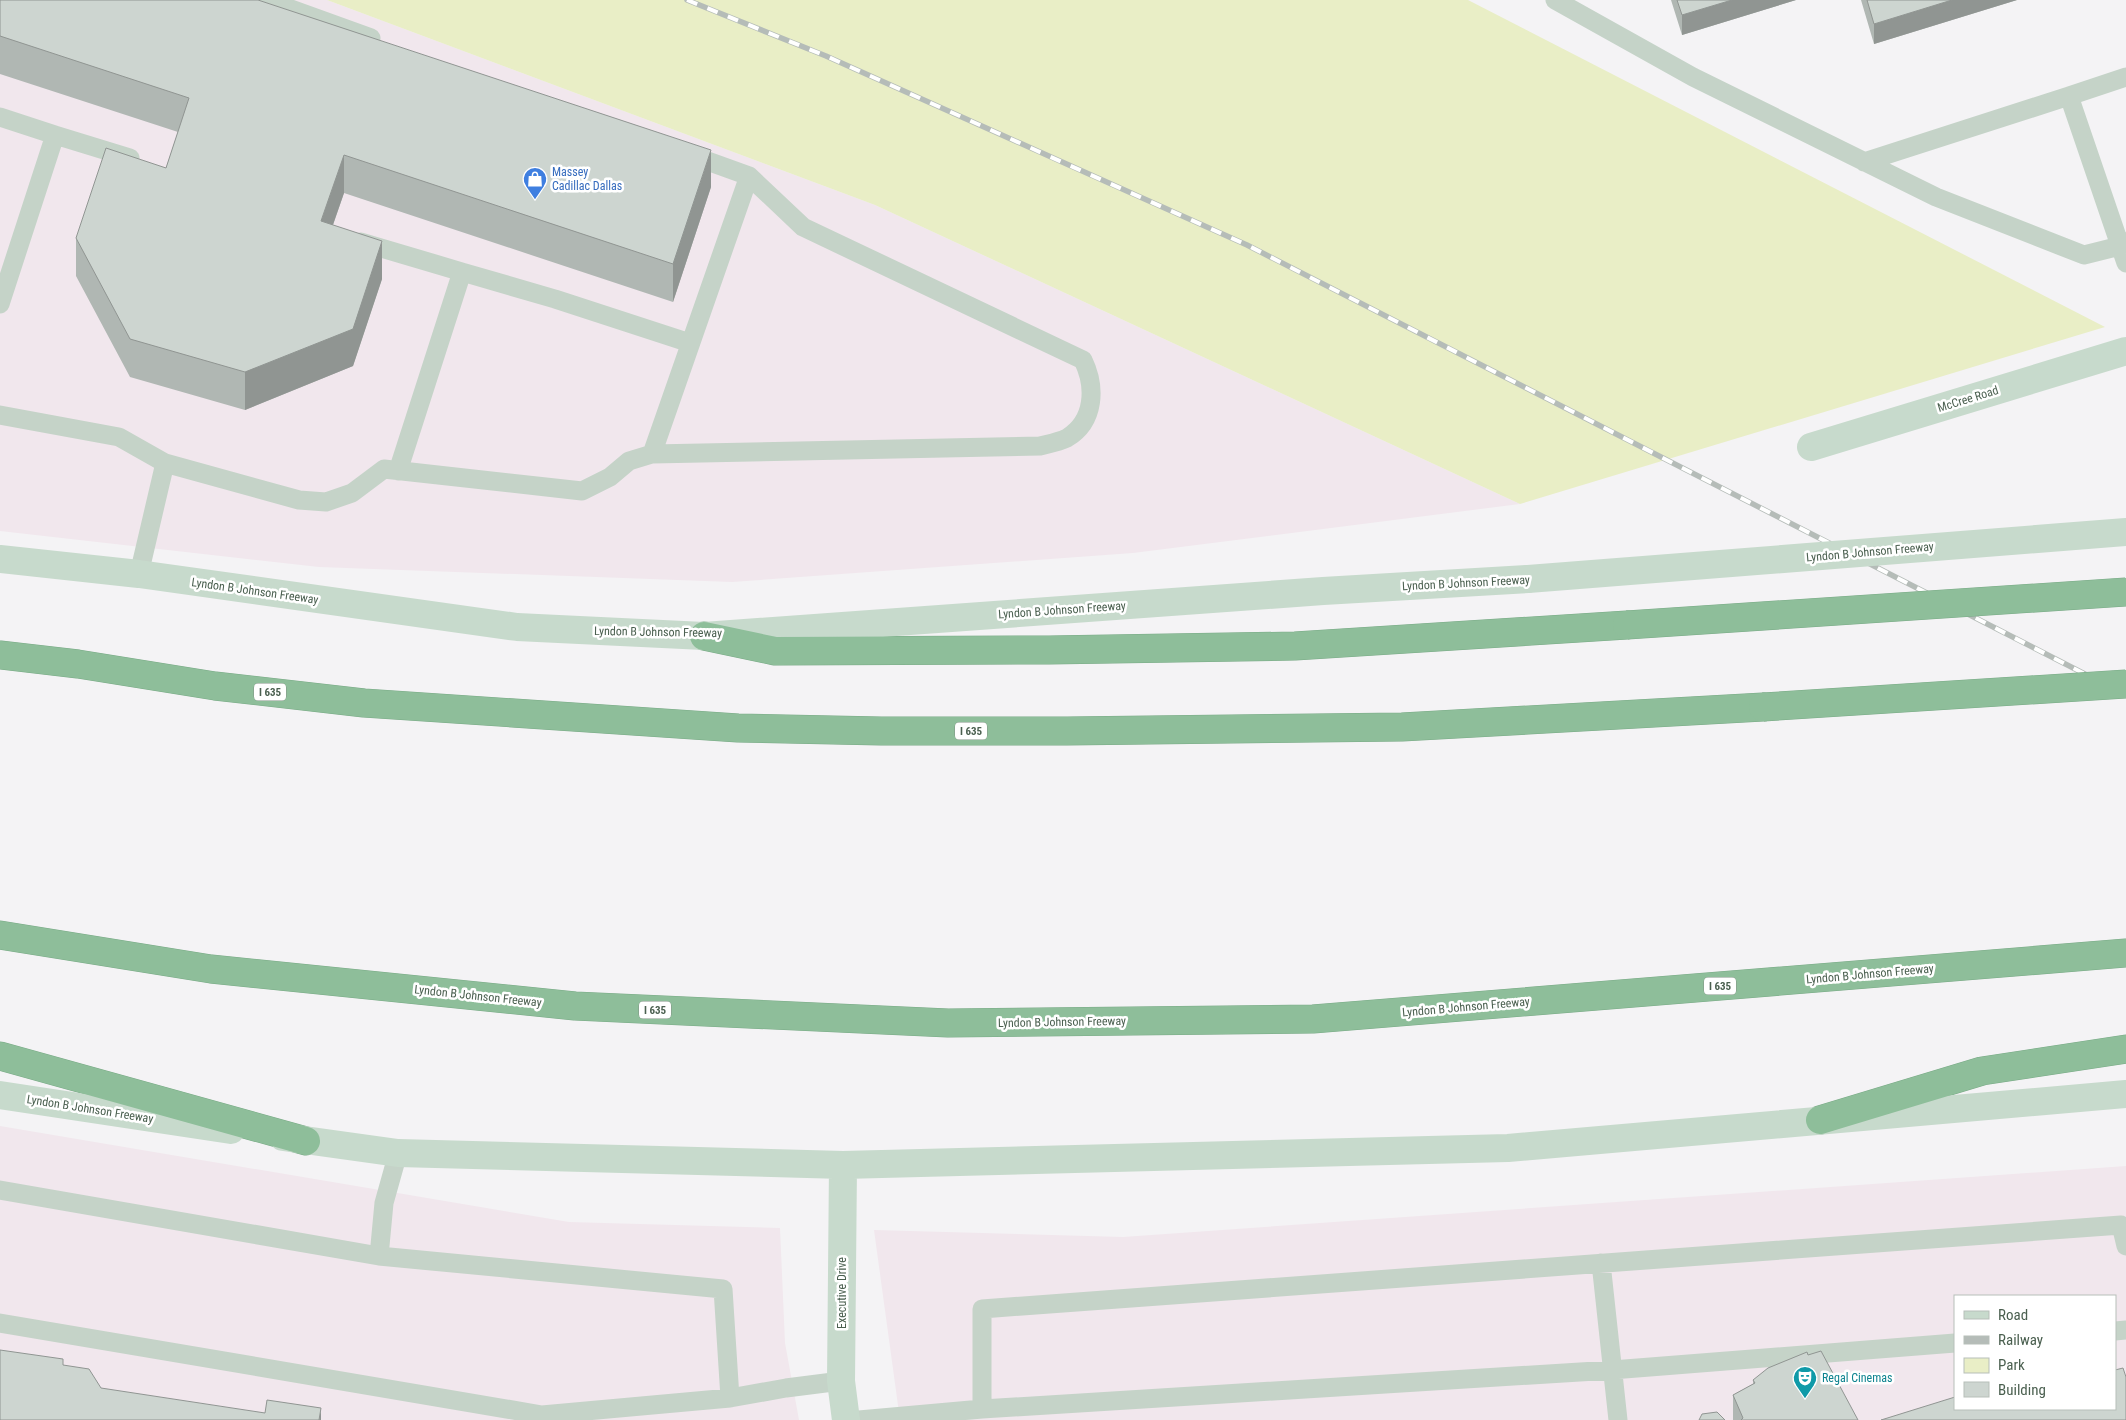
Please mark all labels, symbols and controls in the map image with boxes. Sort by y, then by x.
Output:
place label: Massey Cadillac Dallas [552,165,622,193]
shop icon: Massey Cadillac Dallas [522,166,548,200]
street label: McCree Road [1936,383,2000,415]
street label: Lyndon B Johnson Freeway [1806,539,1934,565]
street label: Lyndon B Johnson Freeway [1402,573,1530,593]
street label: Lyndon B Johnson Freeway [191,575,319,607]
street label: Lyndon B Johnson Freeway [998,599,1126,621]
street label: Lyndon B Johnson Freeway [594,624,722,640]
road number: I 635 [254,684,286,700]
road number: I 635 [955,722,987,739]
street label: Lyndon B Johnson Freeway [1806,961,1934,987]
road number: I 635 [1704,978,1736,994]
street label: Lyndon B Johnson Freeway [414,982,542,1010]
street label: Lyndon B Johnson Freeway [1402,994,1530,1020]
road number: I 635 [639,1002,671,1018]
street label: Lyndon B Johnson Freeway [998,1014,1126,1030]
street label: Lyndon B Johnson Freeway [26,1092,154,1126]
street label: Executive Drive [835,1257,849,1329]
legend [1954,1295,2116,1410]
text: Road [1998,1306,2028,1324]
text: Railway [1998,1331,2043,1349]
text: Park [1998,1356,2025,1374]
theatre icon: Regal Cinemas [1792,1365,1818,1399]
place label: Regal Cinemas [1822,1371,1892,1385]
text: Building [1998,1381,2046,1399]

